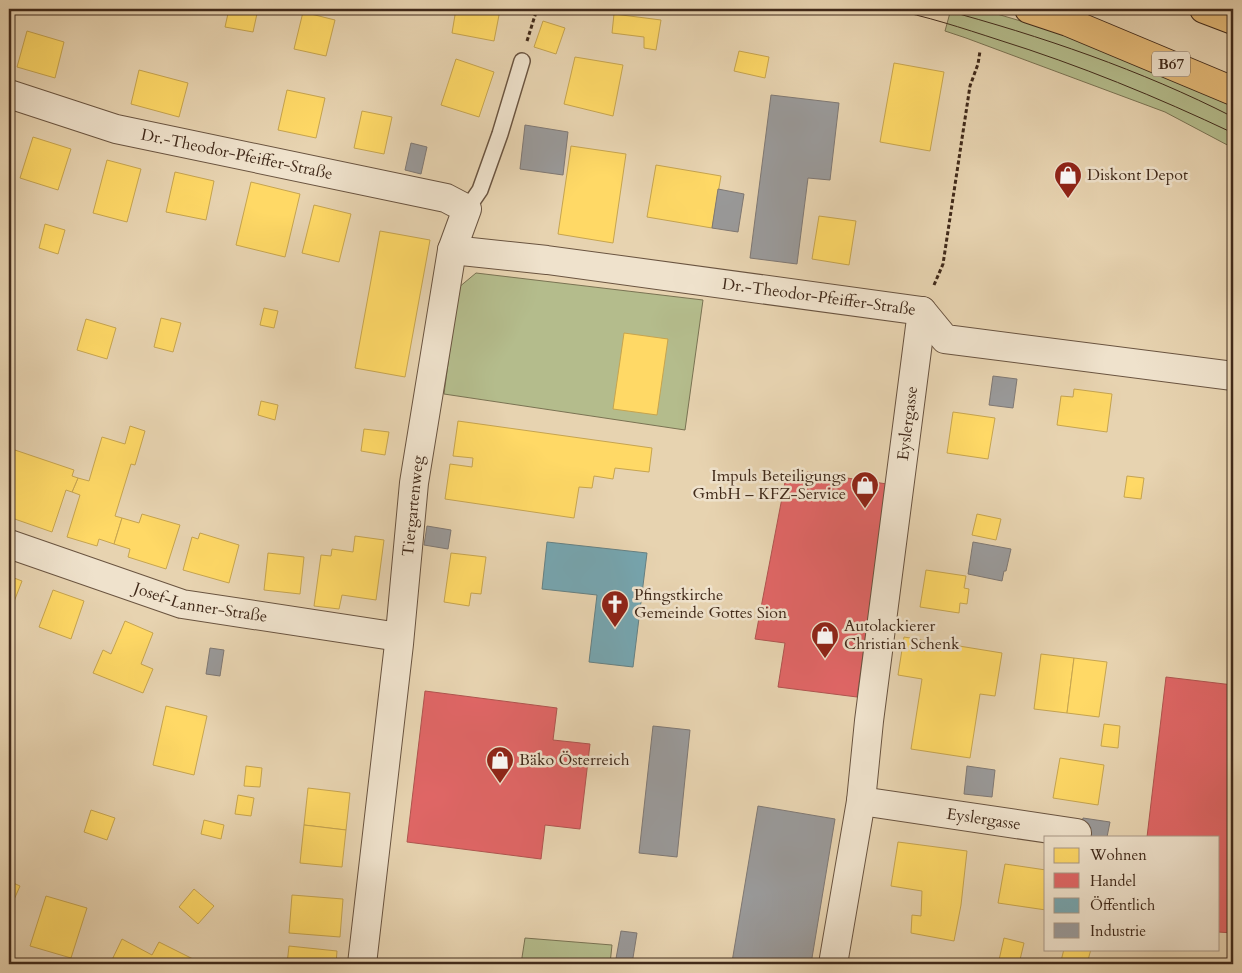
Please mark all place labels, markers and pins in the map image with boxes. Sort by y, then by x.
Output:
shop icon: Diskont Depot [1053,160,1083,199]
place label: Diskont Depot [1087,164,1188,186]
place label: Impuls Beteiligungs GmbH – KFZ-Service [693,465,846,505]
shop icon: Impuls Beteiligungs GmbH – KFZ-Service [850,470,880,509]
place label: Pfingstkirche Gemeinde Gottes Sion [634,584,787,624]
church icon: Pfingstkirche Gemeinde Gottes Sion [600,589,630,628]
place label: Autolackierer Christian Schenk [844,615,960,655]
shop icon: Autolackierer Christian Schenk [810,620,840,659]
shop icon: Bäko Österreich [485,745,515,784]
place label: Bäko Österreich [519,749,630,771]

